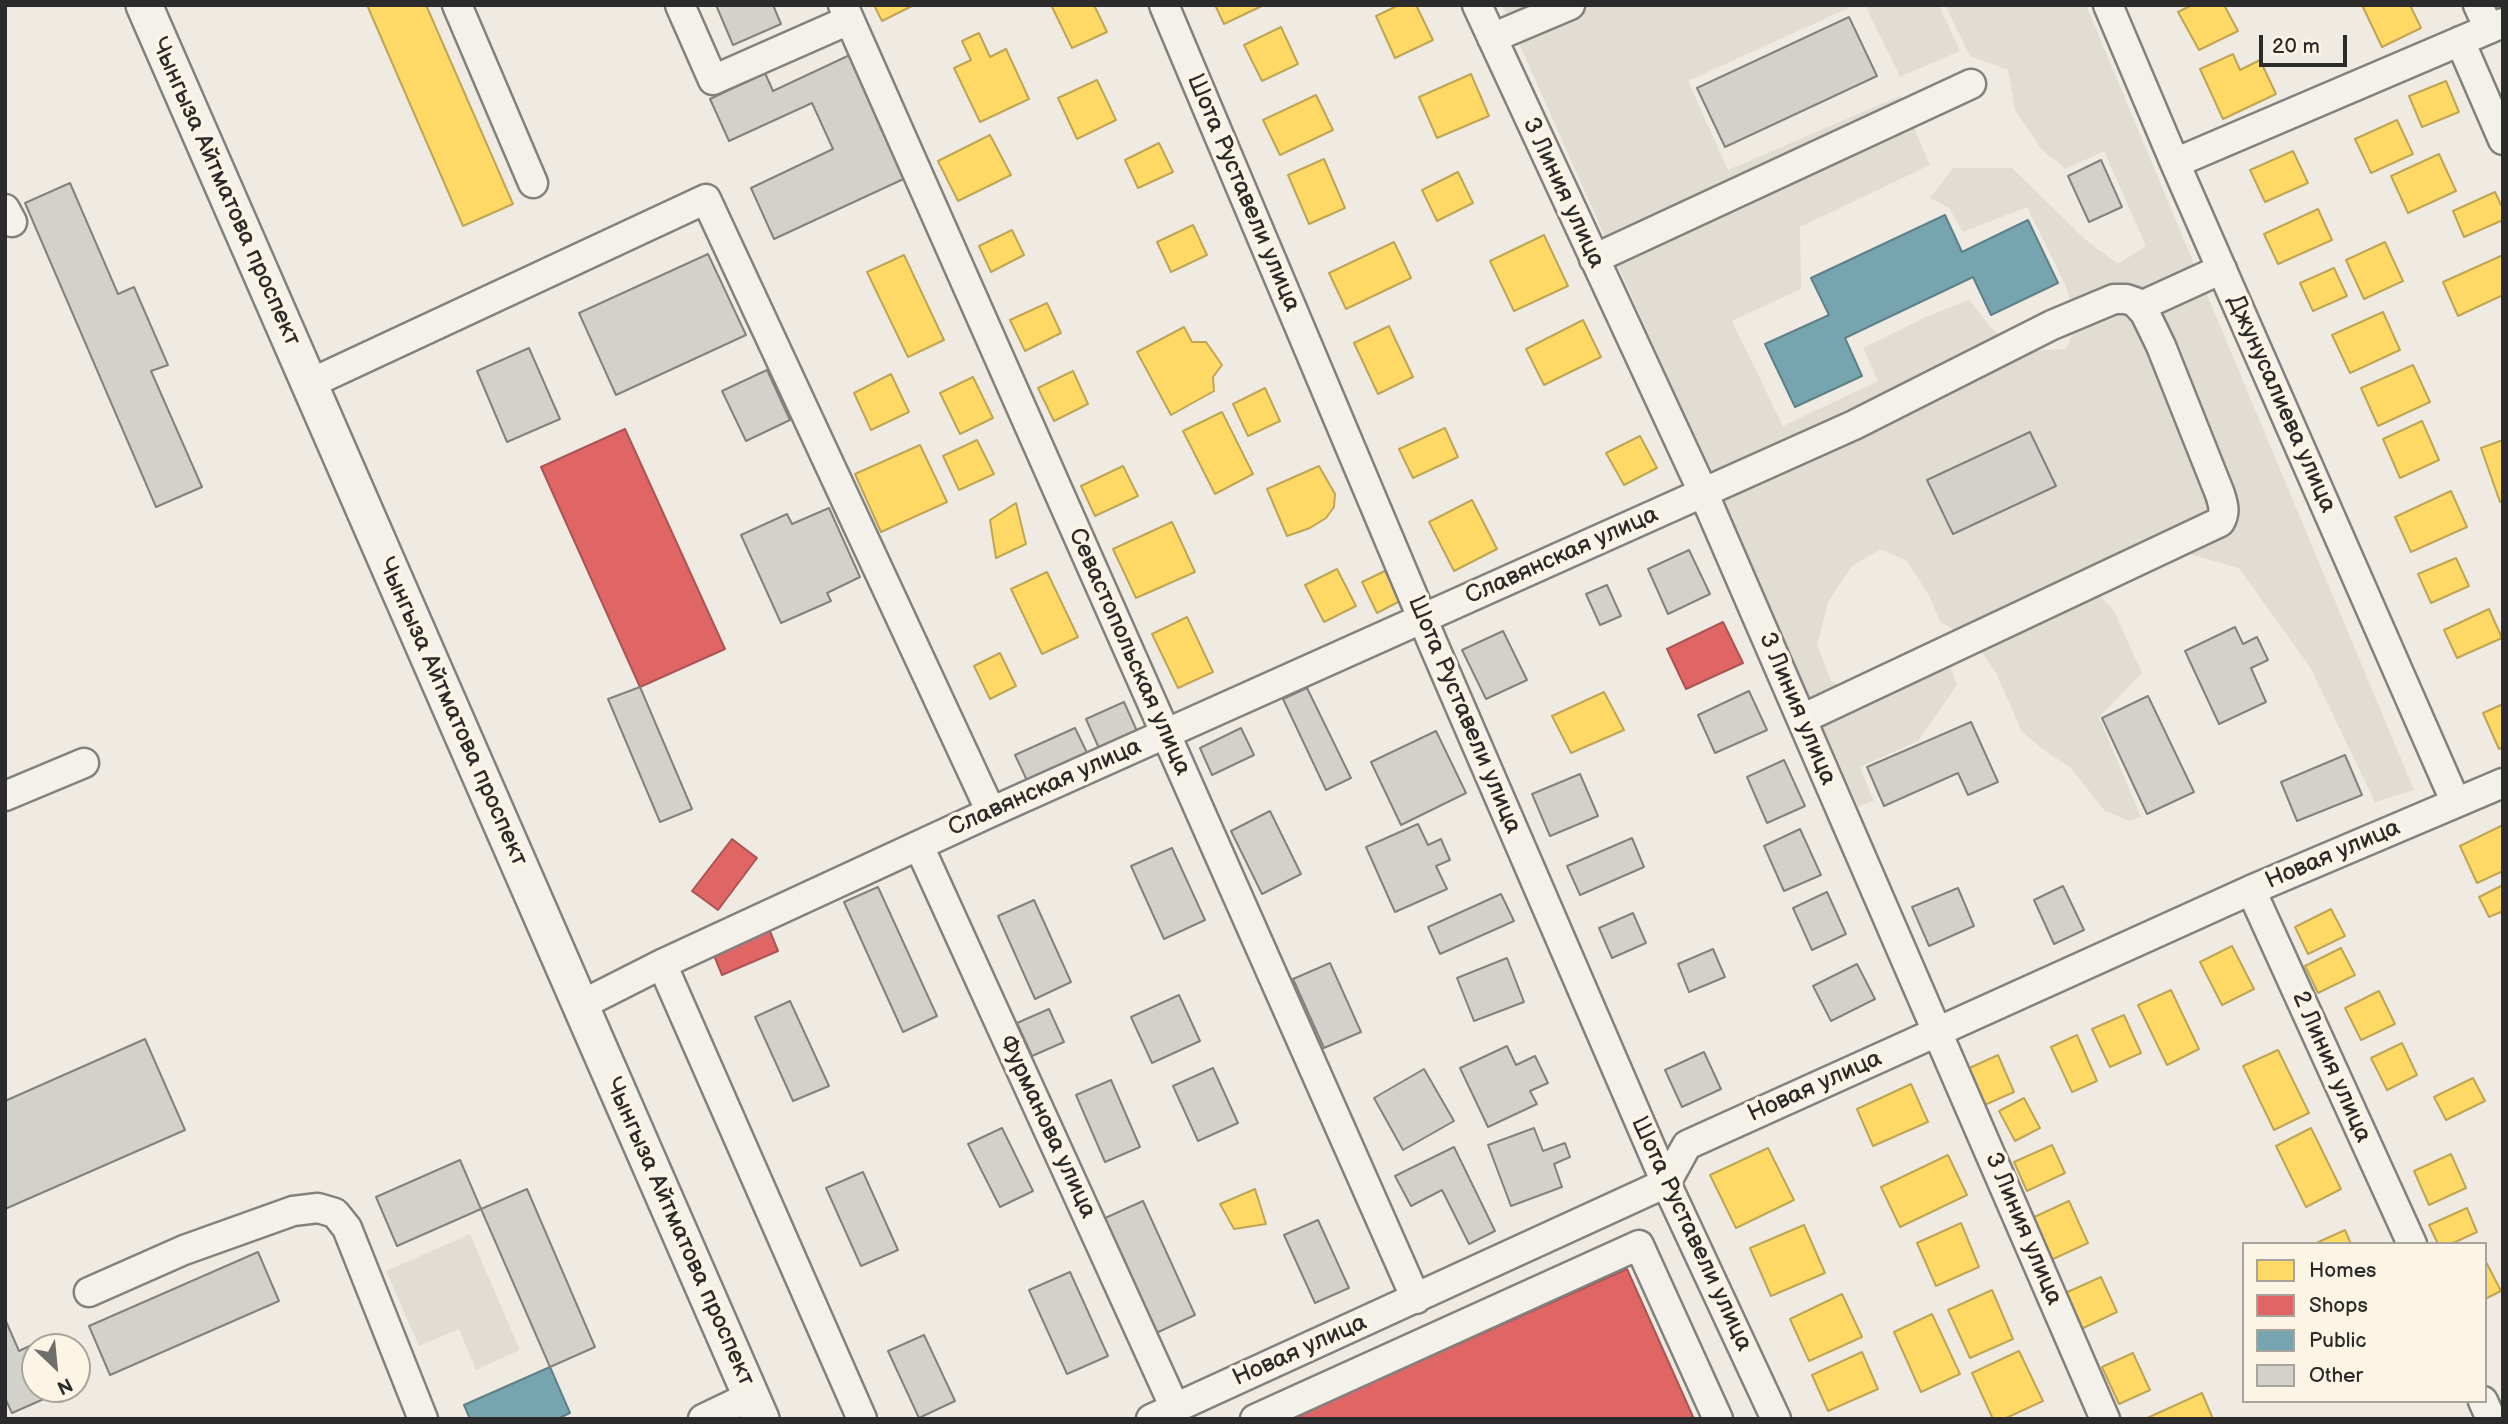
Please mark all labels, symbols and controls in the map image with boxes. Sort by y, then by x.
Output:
scale bar [2263,21,2350,65]
street label: Чынгыза Айтматова проспект [144,33,306,351]
text: 20 m [2272,34,2320,59]
street label: Шота Руставели улица [1180,70,1306,316]
street label: 3 Линия улица [1515,113,1611,273]
street label: Джунусалиева улица [2220,291,2342,517]
street label: Славянская улица [1461,501,1663,611]
street label: Севастопольская улица [1061,524,1197,780]
street label: Чынгыза Айтматова проспект [371,553,533,871]
street label: Шота Руставели улица [1401,592,1527,838]
street label: 3 Линия улица [1752,628,1842,790]
street label: Славянская улица [944,733,1146,843]
street label: Новая улица [2261,814,2405,896]
street label: 2 Линия улица [2285,987,2377,1147]
street label: Фурманова улица [992,1031,1102,1223]
street label: Новая улица [1744,1045,1886,1129]
street label: Чынгыза Айтматова проспект [598,1073,760,1391]
street label: Шота Руставели улица [1624,1112,1758,1356]
street label: 3 Линия улица [1978,1148,2068,1310]
legend [2242,1242,2487,1403]
text: Homes [2309,1258,2377,1283]
text: Shops [2309,1293,2368,1318]
street label: Новая улица [1229,1309,1371,1393]
text: Public [2309,1328,2367,1353]
north arrow [21,1333,91,1403]
text: Other [2309,1363,2363,1388]
text: N [53,1372,76,1399]

